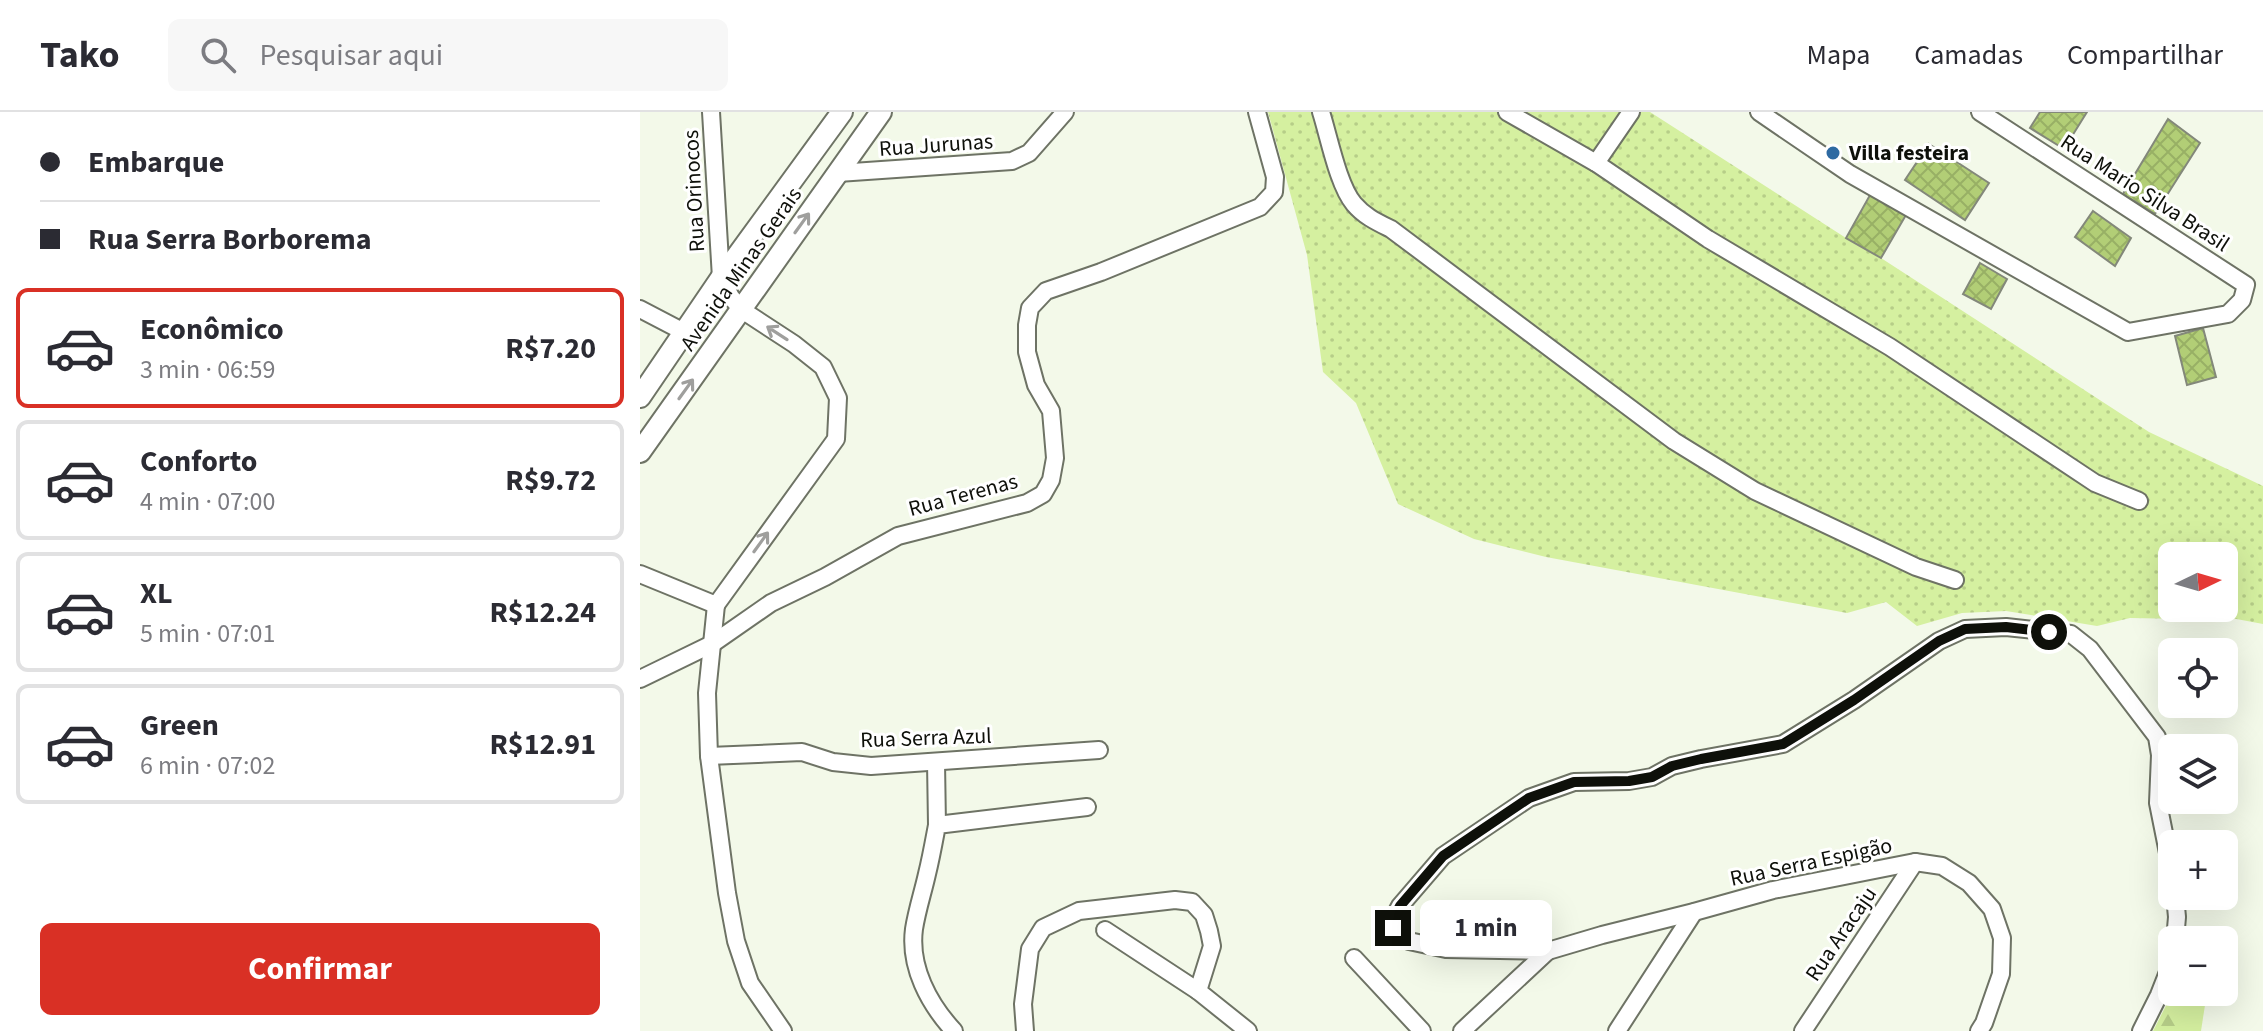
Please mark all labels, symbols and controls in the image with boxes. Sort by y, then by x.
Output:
search box [168,19,728,91]
text: Tako [40,28,120,82]
icon: search [196,33,240,77]
text: Pesquisar aqui [260,34,443,77]
text: Mapa [1807,35,1870,75]
text: Camadas [1914,35,2023,75]
text: Compartilhar [2067,35,2223,75]
street label: Rua Jurunas [878,125,994,165]
street label: Rua Mario Silva Brasil [2054,126,2236,260]
street label: Rua Orinocos [675,129,713,253]
place label: Villa festeira [1848,137,1969,169]
text: Embarque [88,141,224,184]
marker: Villa festeira [1824,144,1842,162]
street label: Avenida Minas Gerais [672,181,810,357]
one-way arrow [794,212,811,234]
text: Rua Serra Borborema [88,218,372,261]
text: Econômico [140,308,284,351]
icon: car [44,312,116,384]
one-way arrow [767,325,789,341]
text: R$7.20 [505,327,596,370]
text: 3 min · 06:59 [140,351,275,388]
one-way arrow [678,379,694,401]
text: Conforto [140,440,257,483]
icon: car [44,444,116,516]
text: R$9.72 [505,459,596,502]
street label: Rua Terenas [905,465,1021,525]
text: 4 min · 07:00 [140,483,275,520]
one-way arrow [753,532,770,553]
north arrow [2158,542,2238,622]
map controls [2158,542,2238,1006]
text: XL [140,572,173,615]
icon: car [44,576,116,648]
text: R$12.24 [489,591,596,634]
route start [2031,614,2067,650]
text: 5 min · 07:01 [140,615,275,652]
button: locate [2158,638,2238,718]
text: Green [140,704,219,747]
icon: car [44,708,116,780]
street label: Rua Serra Azul [860,720,992,756]
text: R$12.91 [489,723,596,766]
button: layers [2158,734,2238,814]
text: 6 min · 07:02 [140,747,275,784]
street label: Rua Serra Espigão [1727,829,1895,895]
button: + [2158,830,2238,910]
street label: Rua Aracaju [1797,880,1885,988]
callout: 1 min [1421,900,1553,956]
text: 1 min [1454,909,1518,946]
route end [1375,910,1411,946]
button: Confirmar [40,923,600,1015]
button: − [2158,926,2238,1006]

